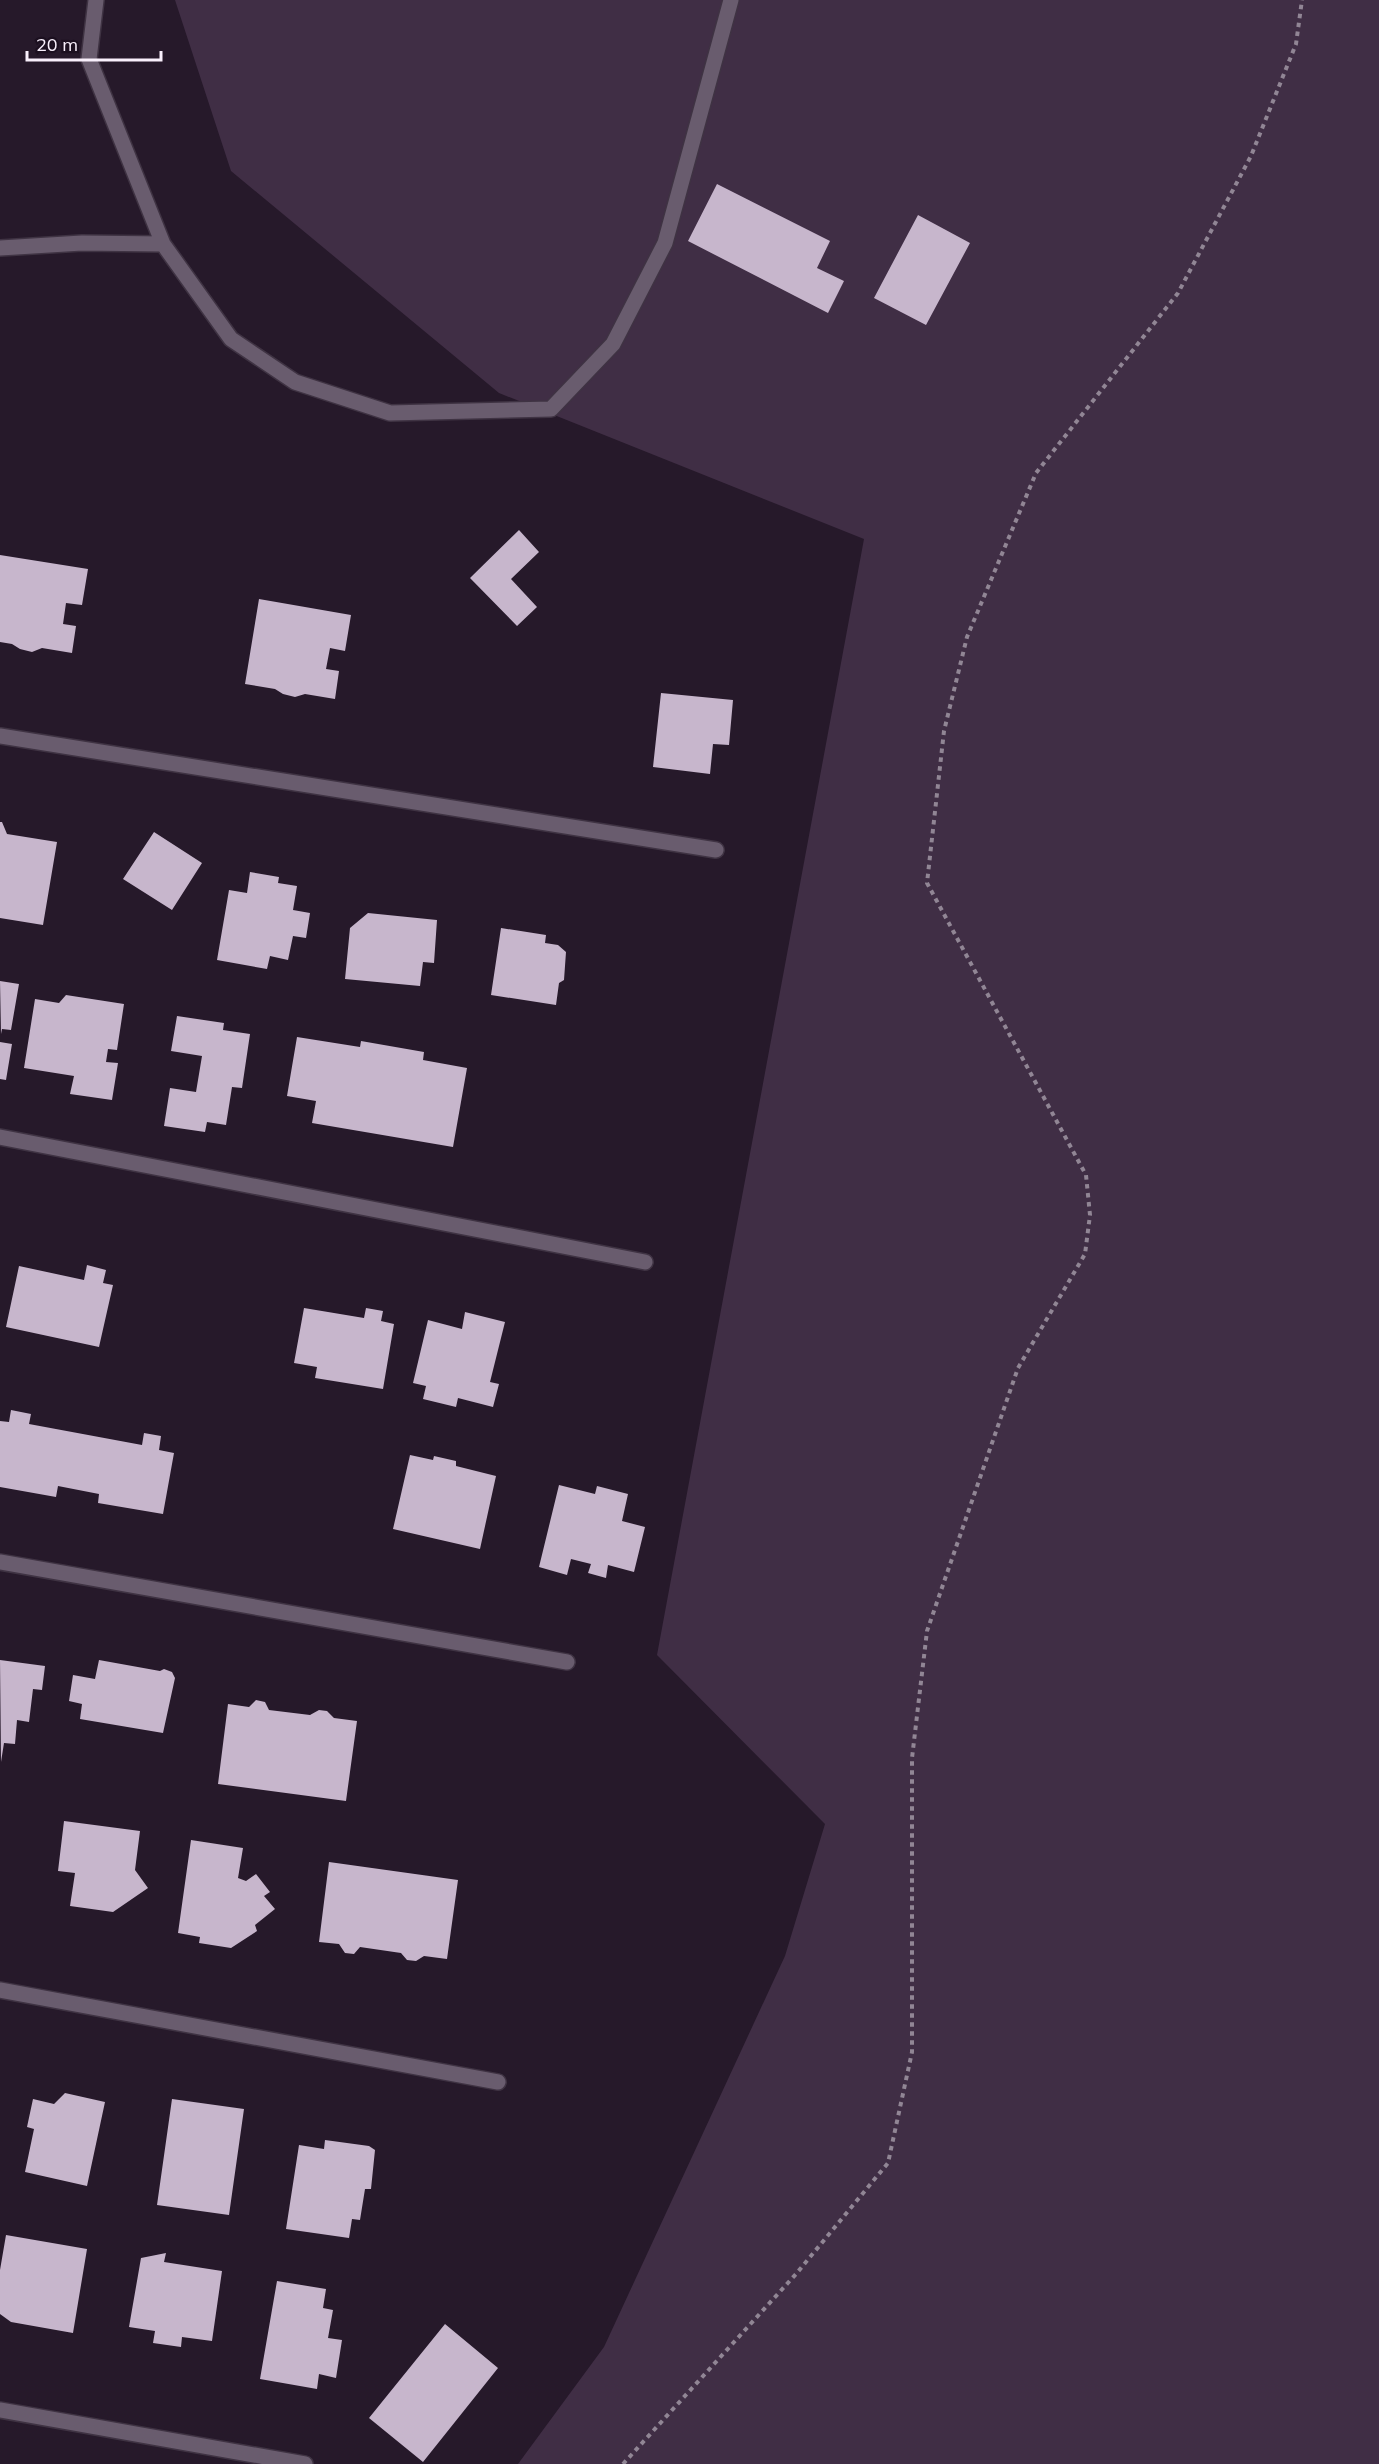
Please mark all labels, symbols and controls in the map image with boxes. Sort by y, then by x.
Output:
scale bar [27,24,160,62]
text: 20 m [36,33,78,56]

